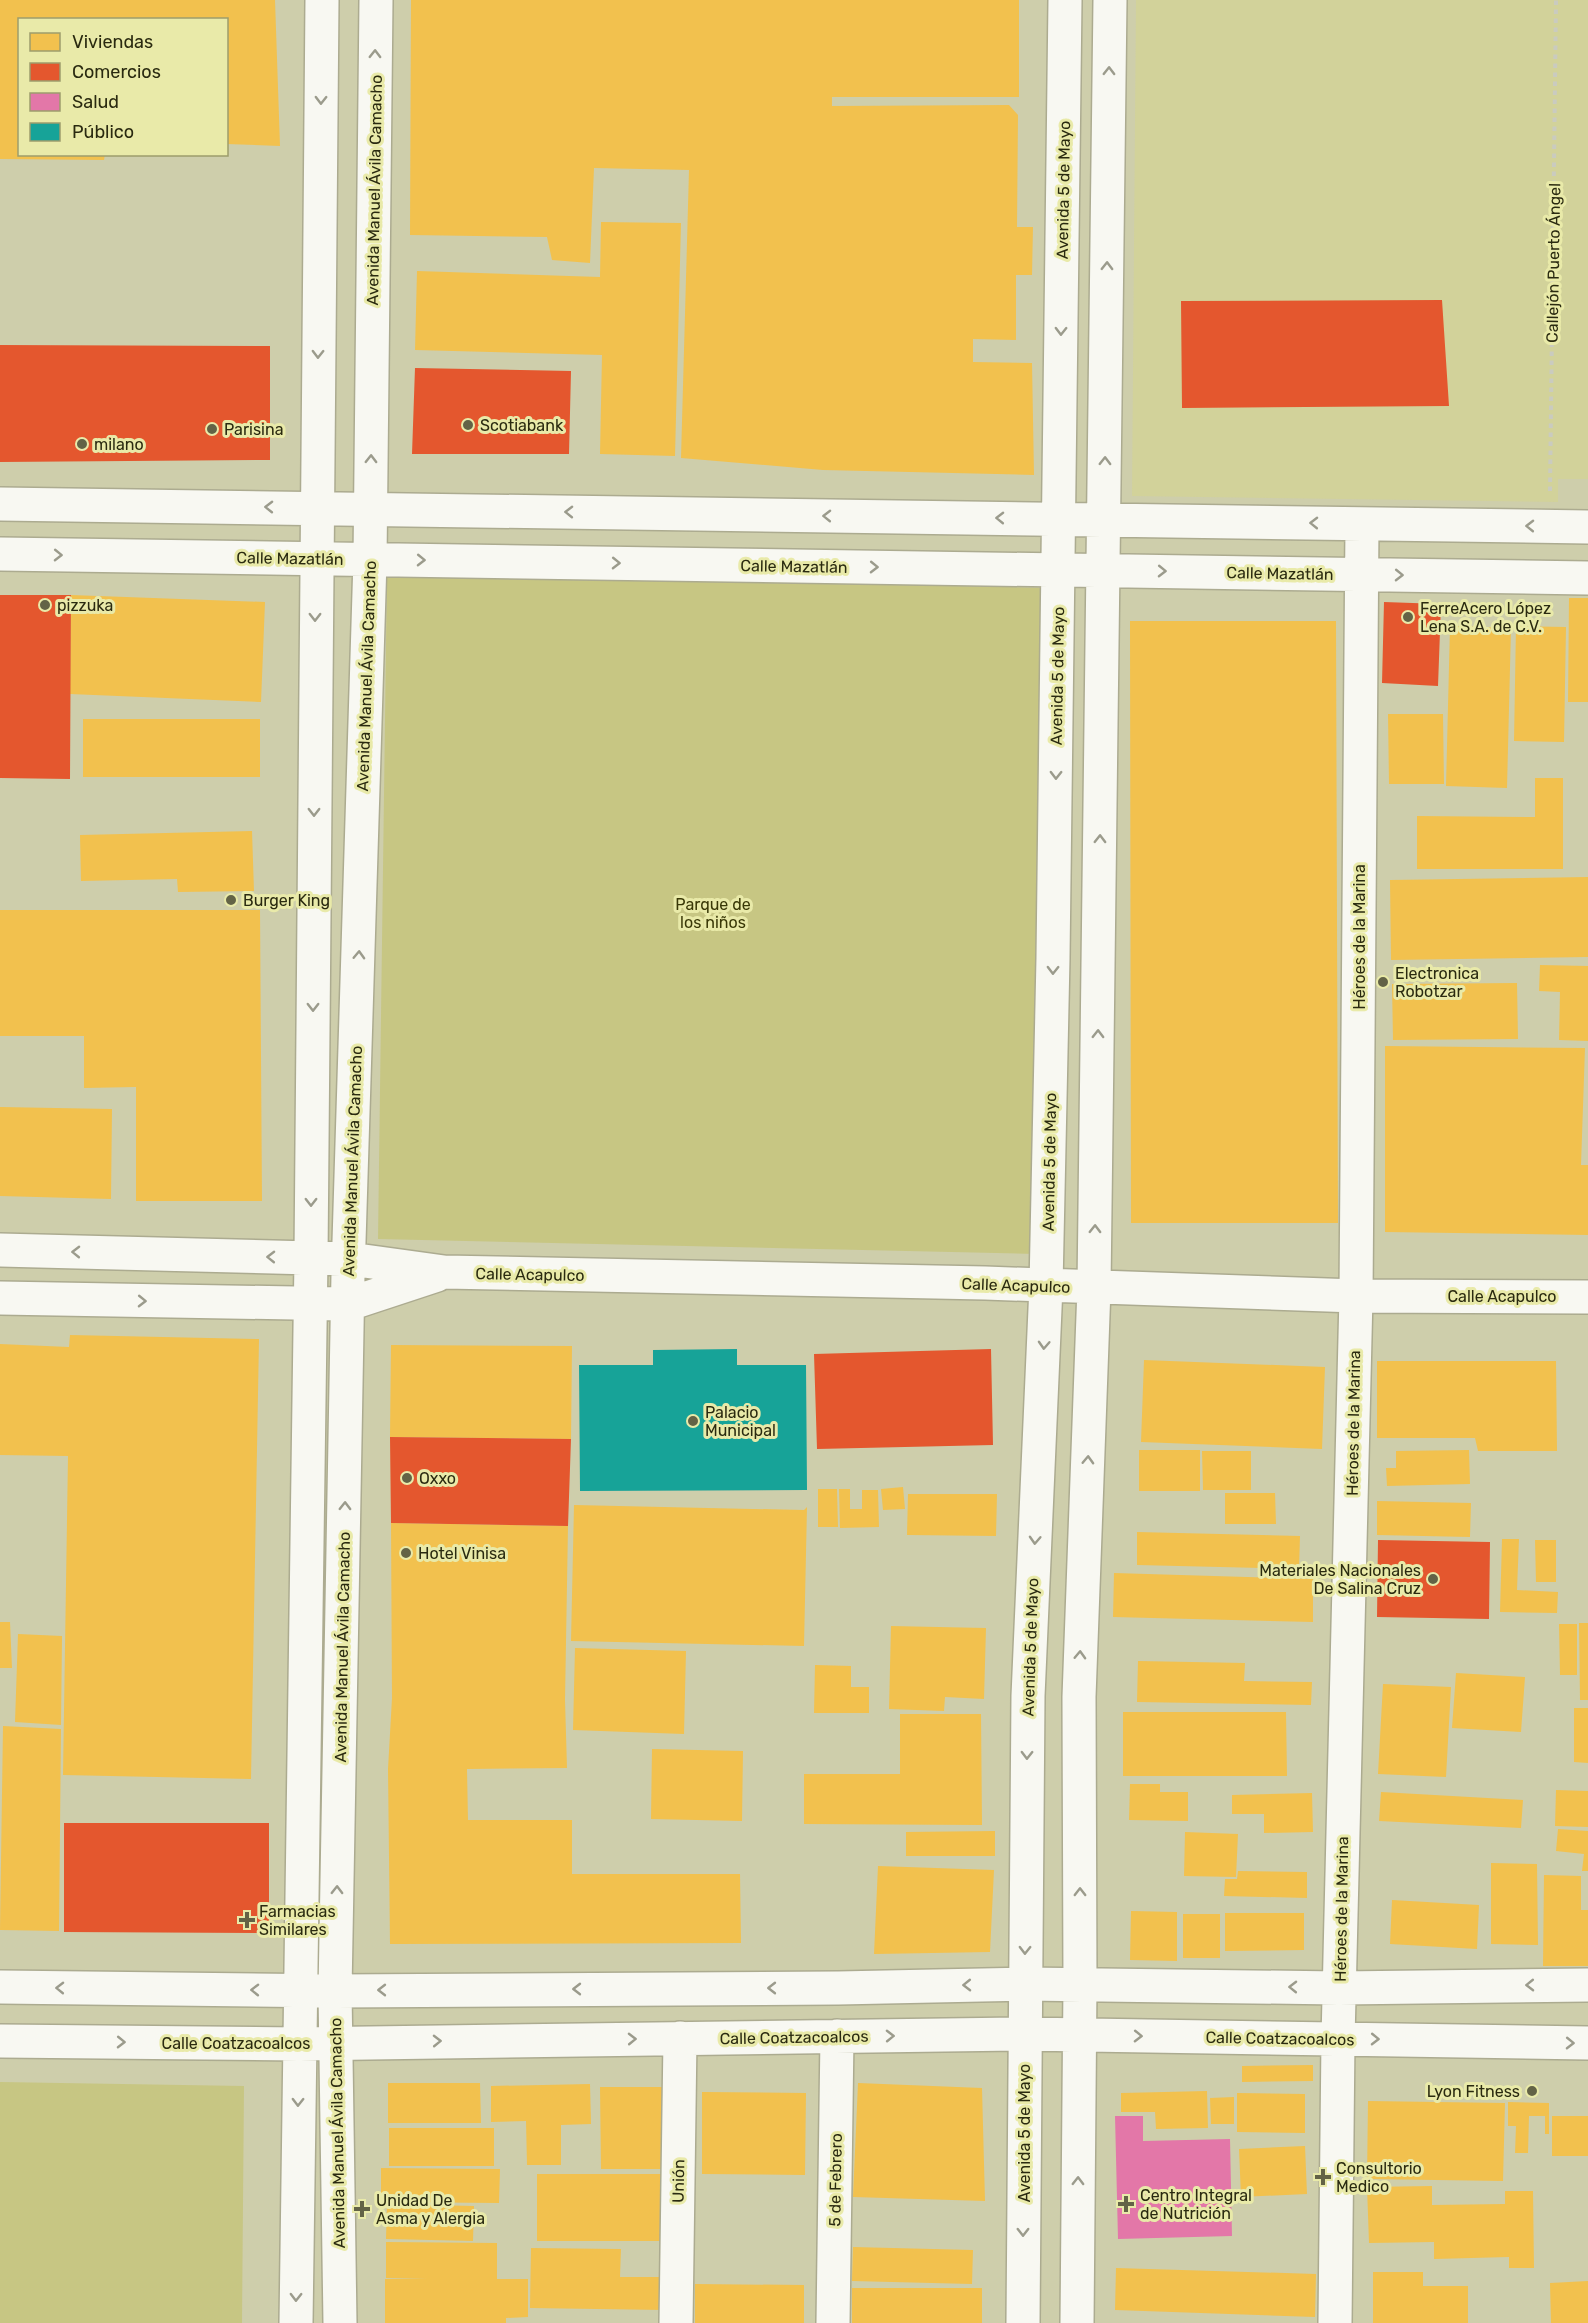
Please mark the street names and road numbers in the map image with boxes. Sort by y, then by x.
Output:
street label: Avenida Manuel Ávila Camacho [363,75,386,306]
street label: Avenida 5 de Mayo [1053,121,1074,259]
street label: Callejón Puerto Ángel [1543,183,1564,343]
street label: Calle Mazatlán [236,548,344,569]
street label: Calle Mazatlán [740,556,848,577]
street label: Avenida Manuel Ávila Camacho [353,560,380,792]
street label: Calle Mazatlán [1226,563,1334,584]
street label: Avenida 5 de Mayo [1047,607,1068,745]
street label: Héroes de la Marina [1350,864,1369,1010]
street label: Avenida Manuel Ávila Camacho [339,1045,366,1277]
street label: Avenida 5 de Mayo [1039,1093,1060,1231]
street label: Calle Acapulco [475,1264,585,1285]
street label: Calle Acapulco [961,1274,1071,1297]
street label: Calle Acapulco [1447,1287,1557,1306]
street label: Héroes de la Marina [1343,1350,1364,1496]
street label: Avenida Manuel Ávila Camacho [331,1532,354,1763]
street label: Avenida 5 de Mayo [1019,1577,1042,1717]
street label: Héroes de la Marina [1331,1836,1352,1982]
street label: Avenida Manuel Ávila Camacho [326,2017,349,2248]
street label: Calle Coatzacoalcos [719,2027,869,2048]
street label: Calle Coatzacoalcos [1205,2028,1355,2049]
street label: Calle Coatzacoalcos [162,2034,310,2053]
street label: Avenida 5 de Mayo [1015,2064,1034,2202]
street label: 5 de Febrero [825,2133,846,2227]
street label: Unión [669,2159,688,2203]

